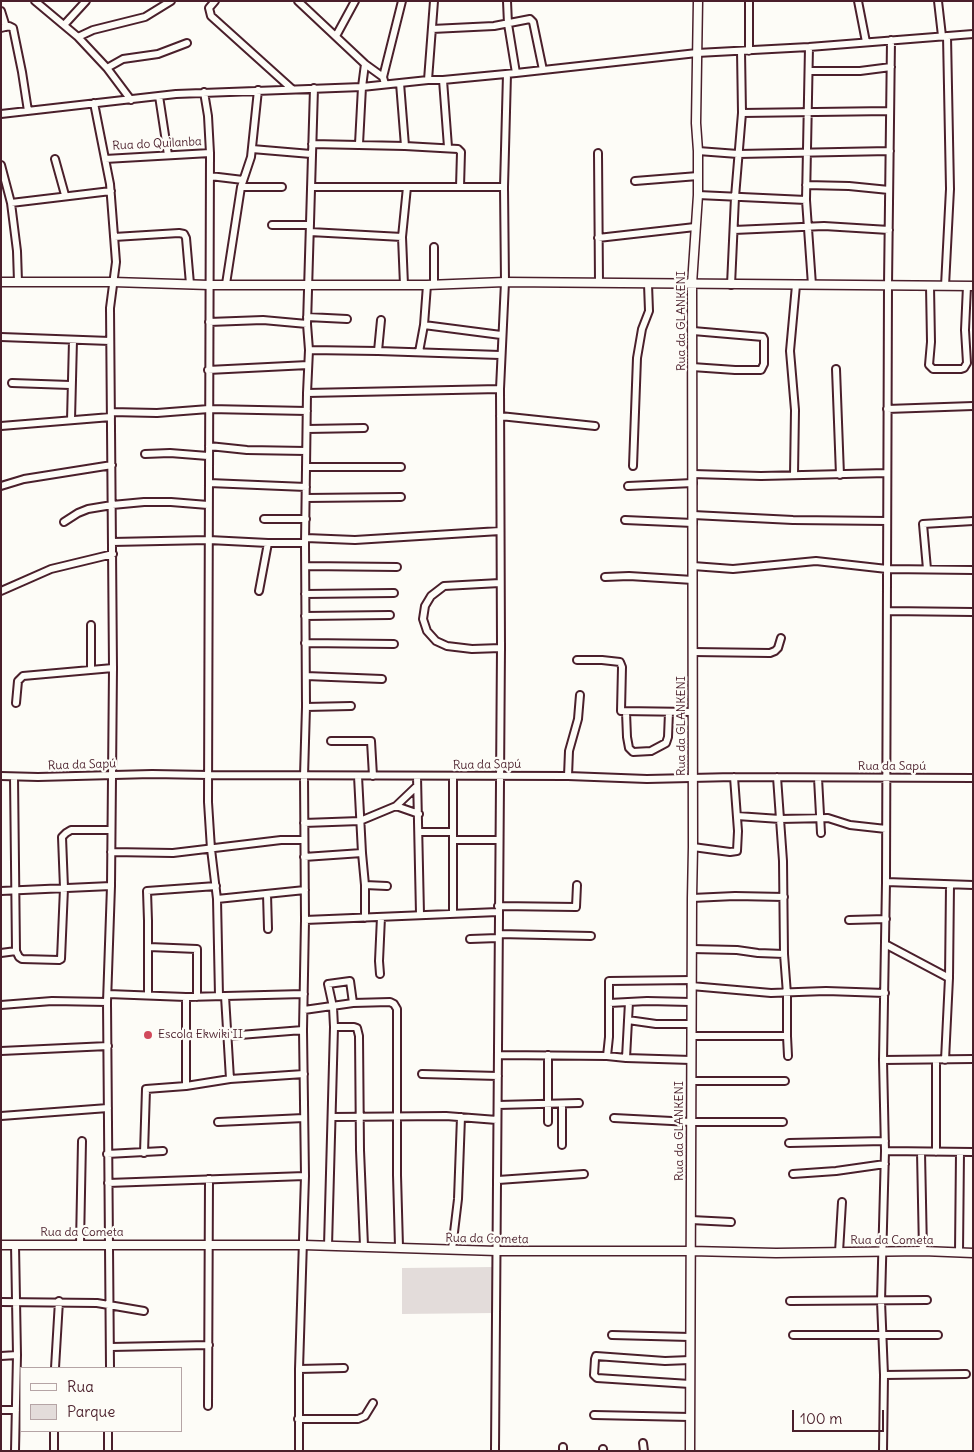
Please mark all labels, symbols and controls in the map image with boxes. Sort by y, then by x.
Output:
street label: Rua do Quilanba [112,134,202,154]
street label: Rua da GLANKENI [675,271,689,371]
street label: Rua da GLANKENI [675,676,689,776]
street label: Rua da Sapú [48,757,116,773]
street label: Rua da Sapú [453,757,521,773]
street label: Rua da Sapú [858,760,926,774]
place label: Escola Ekwiki II [158,1028,243,1042]
marker: Escola Ekwiki II [142,1029,154,1041]
street label: Rua da GLANKENI [673,1081,687,1181]
street label: Rua da Cometa [40,1226,124,1240]
street label: Rua da Cometa [445,1231,529,1247]
street label: Rua da Cometa [850,1234,934,1248]
legend [20,1367,182,1432]
text: Rua [67,1377,94,1396]
scale bar [794,1400,886,1432]
text: Parque [67,1402,115,1421]
text: 100 m [800,1409,842,1428]

